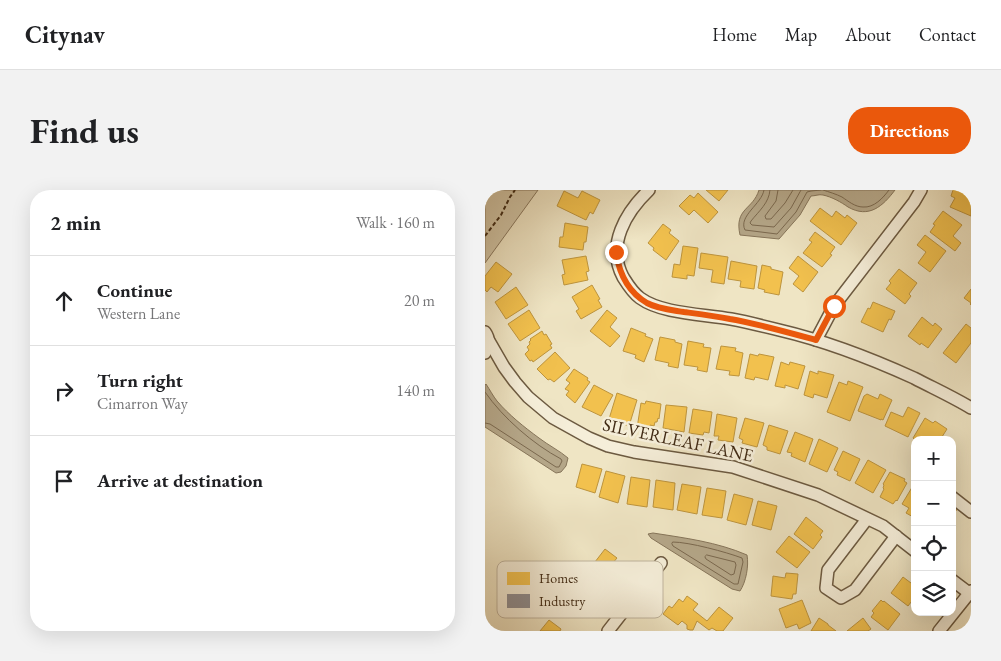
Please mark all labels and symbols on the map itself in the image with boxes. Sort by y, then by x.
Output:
route end [605,241,628,264]
route start [823,295,846,318]
street label: SILVERLEAF LANE [601,412,756,467]
legend [497,561,663,618]
text: Homes [539,569,579,587]
text: Industry [539,592,586,610]

